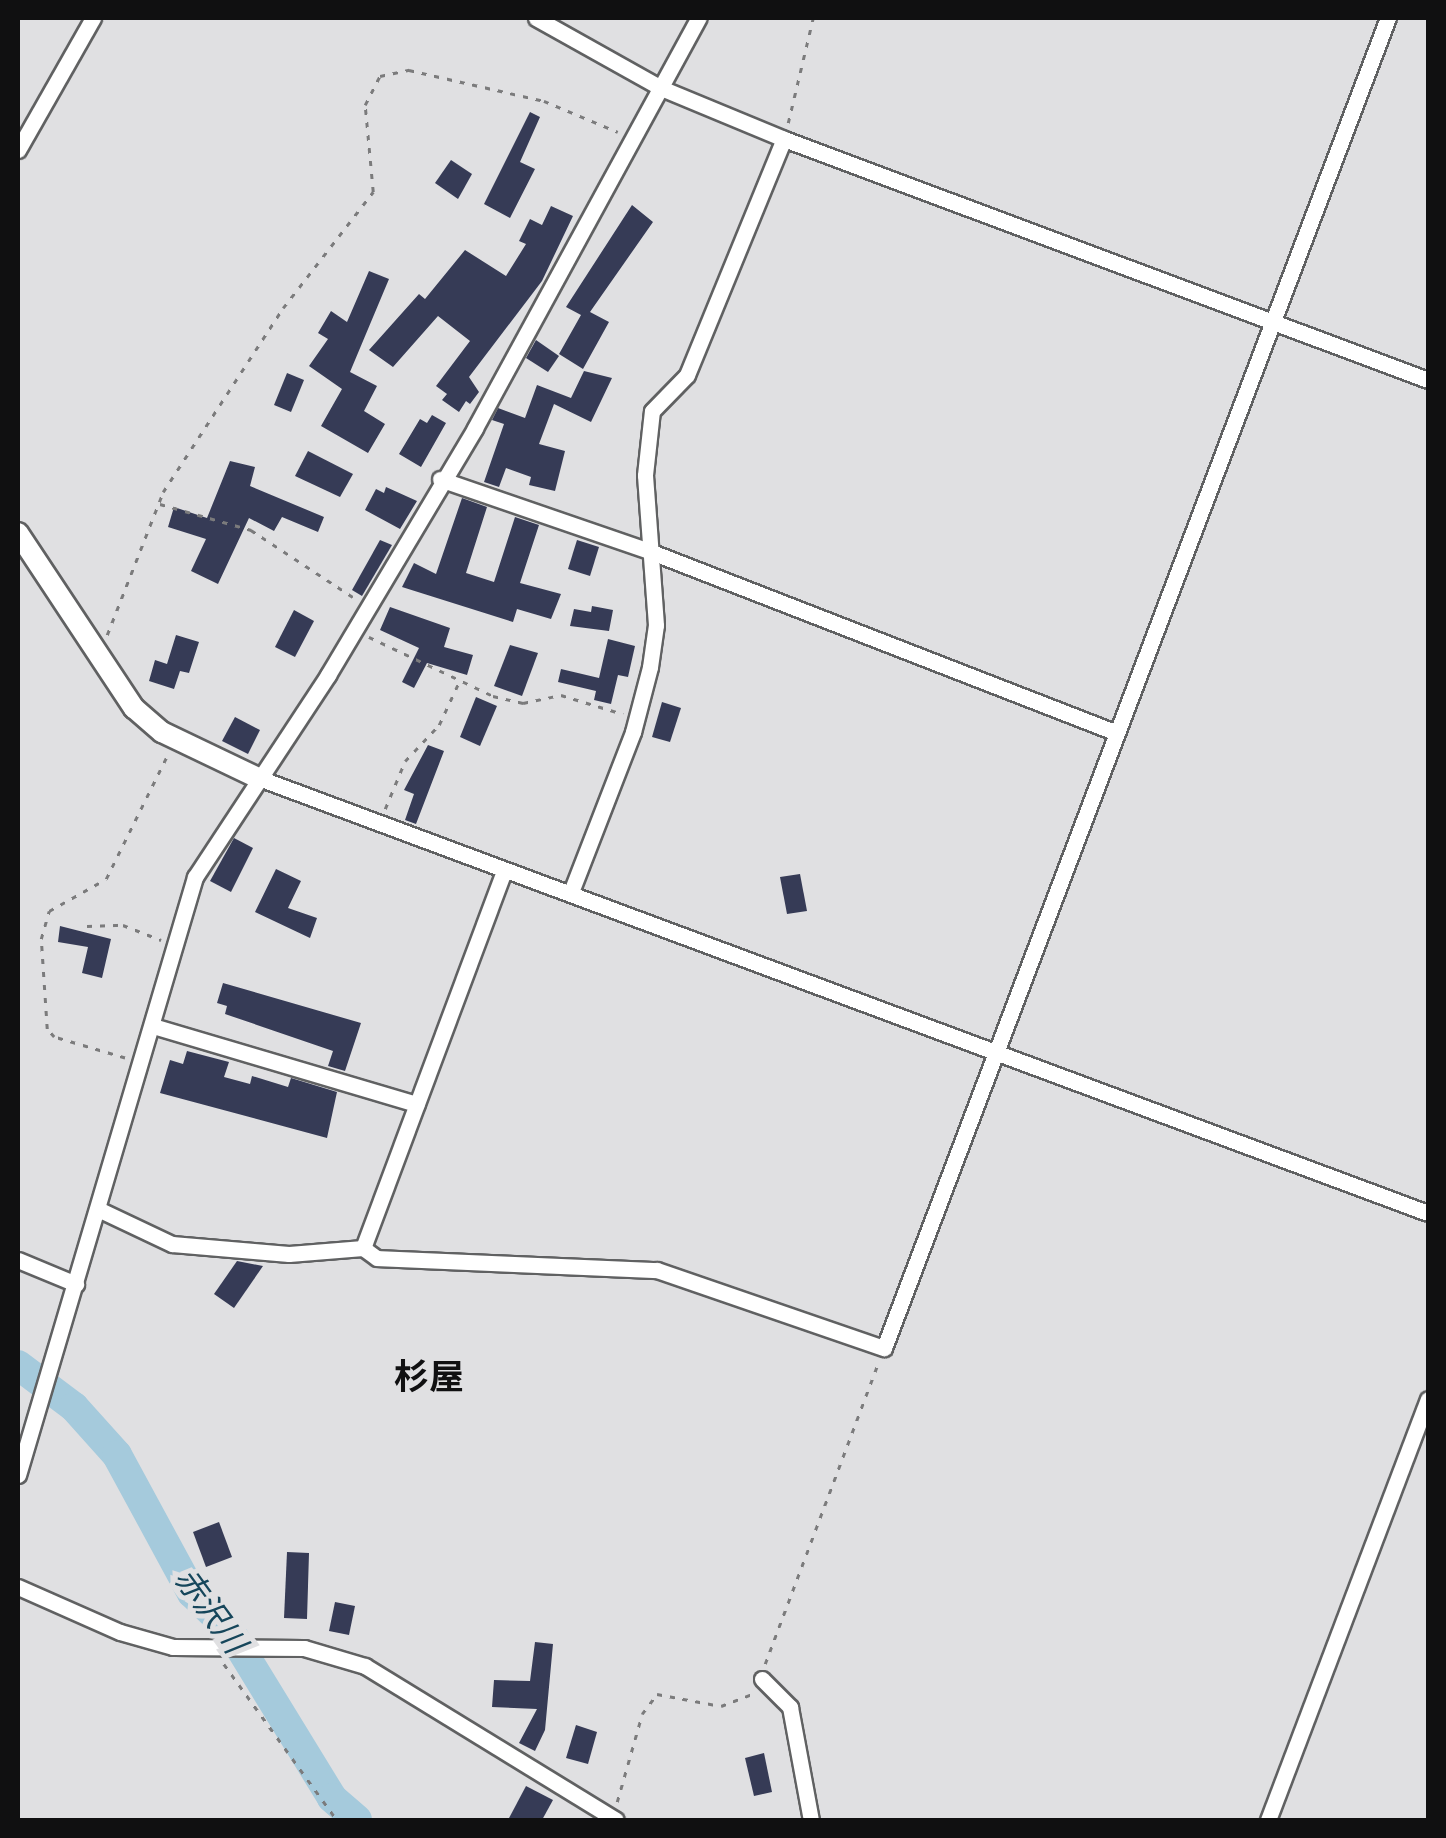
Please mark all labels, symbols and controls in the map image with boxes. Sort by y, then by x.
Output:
district label: 杉屋 [394,1355,464,1397]
water label: 赤沢川 [167,1560,255,1660]

